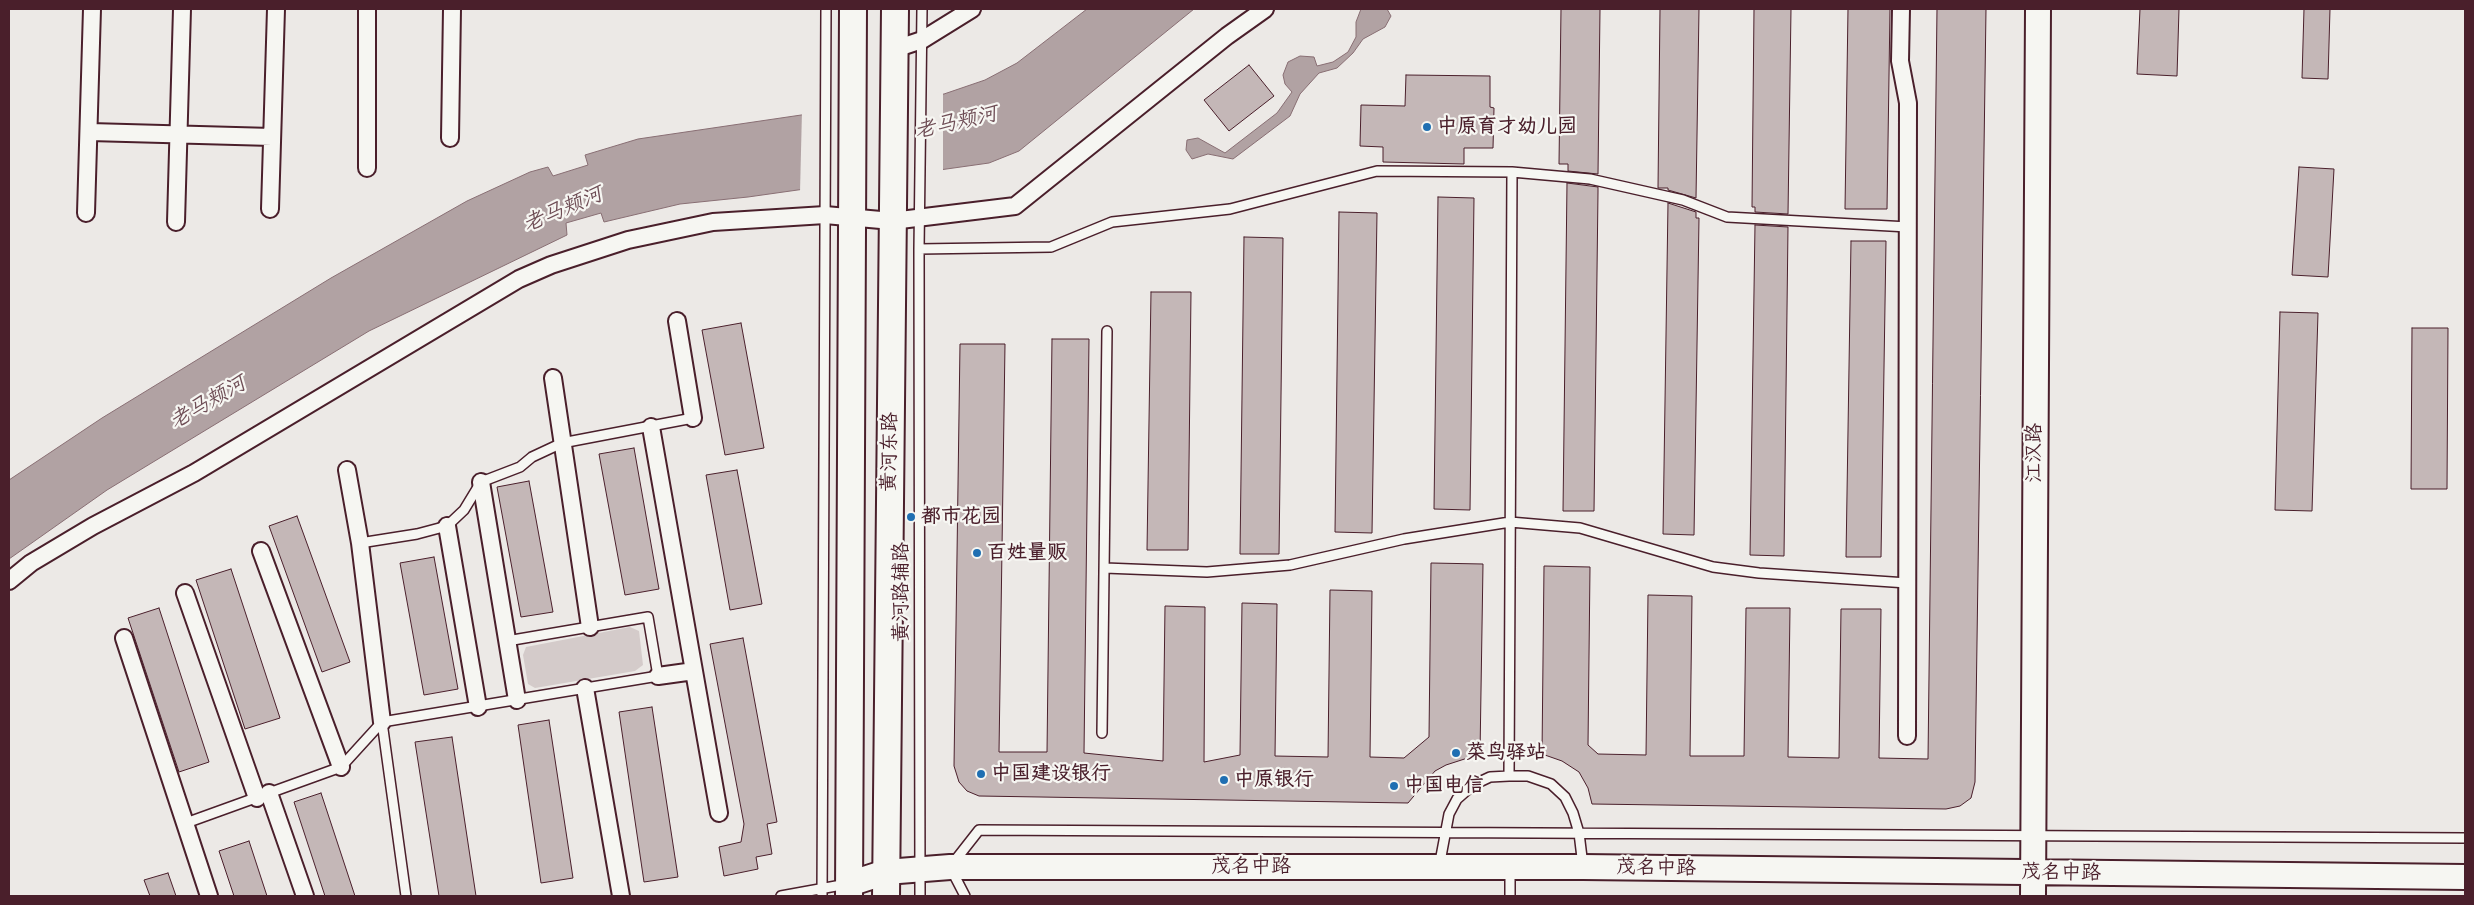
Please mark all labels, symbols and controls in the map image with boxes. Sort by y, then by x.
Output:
water label: 老马颊河 [912,101,1000,145]
place label: 中原育才幼儿园 [1437,115,1577,139]
marker: 中原育才幼儿园 [1421,121,1433,133]
water label: 老马颊河 [519,182,607,238]
water label: 老马颊河 [165,371,251,435]
street label: 黄河东路 [877,412,903,492]
street label: 江汉路 [2023,423,2047,483]
place label: 都市花园 [921,505,1001,529]
marker: 都市花园 [905,511,917,523]
place label: 百姓量贩 [987,541,1067,565]
street label: 黄河路辅路 [890,542,914,642]
marker: 百姓量贩 [971,547,983,559]
place label: 菜鸟驿站 [1466,741,1546,765]
marker: 菜鸟驿站 [1450,747,1462,759]
place label: 中国建设银行 [991,762,1111,786]
marker: 中国建设银行 [975,768,987,780]
place label: 中原银行 [1234,768,1314,792]
marker: 中原银行 [1218,774,1230,786]
place label: 中国电信 [1404,774,1484,798]
marker: 中国电信 [1388,780,1400,792]
street label: 茂名中路 [1211,855,1291,879]
street label: 茂名中路 [1616,855,1696,881]
street label: 茂名中路 [2021,860,2101,886]

